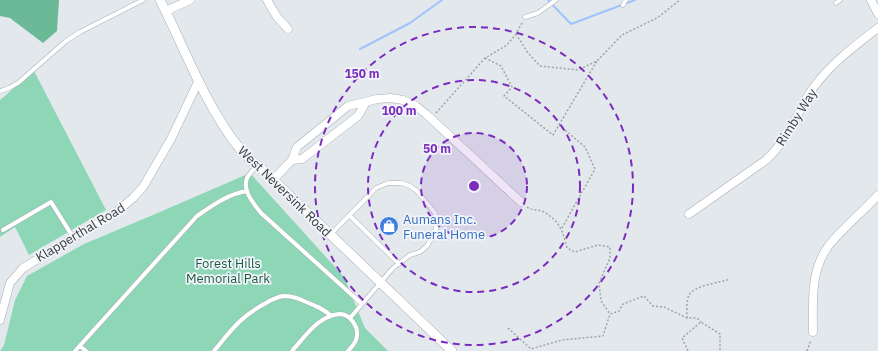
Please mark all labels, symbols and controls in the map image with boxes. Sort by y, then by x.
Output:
text: 150 m [344,66,380,81]
street label: Rimby Way [772,85,821,149]
text: 100 m [381,103,417,118]
text: 50 m [423,141,451,156]
street label: West Neversink Road [234,142,335,240]
centre of rings [467,179,481,193]
street label: Klapperthal Road [33,199,128,266]
place label: Aumans Inc. Funeral Home [403,211,485,243]
shop icon: Aumans Inc. Funeral Home [378,215,400,237]
park label: Forest Hills Memorial Park [186,255,270,287]

